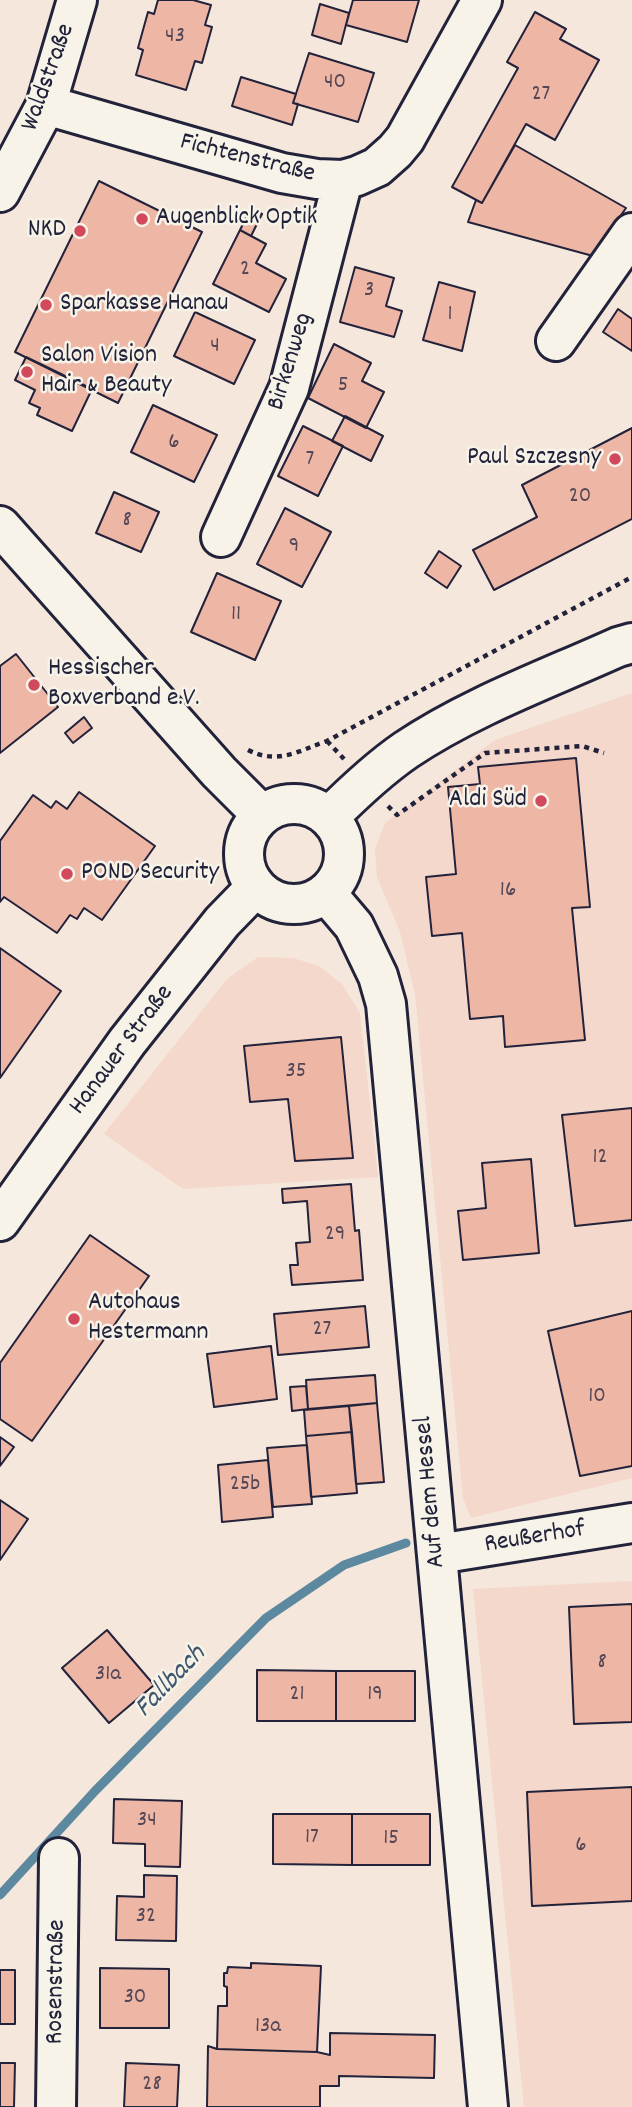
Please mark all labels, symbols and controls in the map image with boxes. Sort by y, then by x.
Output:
street label: Waldstraße [16,20,84,136]
house number: 43 [165,24,185,52]
house number: 40 [324,70,346,98]
house number: 27 [532,82,550,110]
street label: Fichtenstraße [176,128,318,192]
place label: Augenblick Optik [156,203,317,235]
marker: Augenblick Optik [134,211,150,227]
place label: NKD [28,215,66,247]
marker: NKD [72,223,88,239]
house number: 2 [240,257,250,285]
house number: 3 [364,278,374,306]
place label: Sparkasse Hanau [60,289,228,321]
marker: Sparkasse Hanau [38,297,54,313]
house number: 1 [447,302,453,330]
street label: Birkenweg [262,309,322,415]
house number: 4 [210,334,220,362]
place label: Salon Vision Hair & Beauty [41,341,172,402]
marker: Salon Vision Hair & Beauty [19,364,35,380]
house number: 5 [338,373,348,401]
house number: 6 [168,430,180,458]
place label: Paul Szczesny [467,443,601,475]
house number: 7 [306,447,314,475]
marker: Paul Szczesny [607,451,623,467]
house number: 20 [569,484,591,512]
house number: 8 [122,508,132,536]
house number: 9 [289,534,299,562]
house number: 11 [231,602,241,630]
place label: Hessischer Boxverband e.V. [48,654,200,716]
marker: Hessischer Boxverband e.V. [26,677,42,693]
place label: Aldi Süd [449,785,527,817]
marker: Aldi Süd [533,793,549,809]
place label: POND Security [81,858,219,890]
marker: POND Security [59,866,75,882]
house number: 16 [500,878,516,906]
street label: Hanauer Straße [64,980,182,1122]
house number: 35 [286,1059,306,1087]
house number: 12 [592,1145,608,1173]
house number: 29 [325,1222,345,1250]
place label: Autohaus Hestermann [88,1288,208,1350]
marker: Autohaus Hestermann [66,1311,82,1327]
house number: 27 [313,1317,331,1345]
house number: 10 [588,1384,606,1412]
street label: Auf dem Hessel [410,1415,454,1569]
house number: 25b [230,1472,260,1500]
street label: Reußerhof [482,1516,588,1562]
water label: Fallbach [129,1640,215,1726]
house number: 8 [597,1650,607,1678]
house number: 31a [95,1662,121,1690]
house number: 21 [289,1682,305,1710]
house number: 19 [367,1682,383,1710]
house number: 34 [137,1808,157,1836]
house number: 17 [305,1825,319,1853]
house number: 15 [383,1826,399,1854]
house number: 6 [575,1833,587,1861]
house number: 32 [136,1904,156,1932]
street label: Rosenstraße [41,1919,75,2045]
house number: 30 [124,1985,146,2013]
house number: 13a [255,2014,281,2042]
house number: 28 [142,2072,162,2100]

